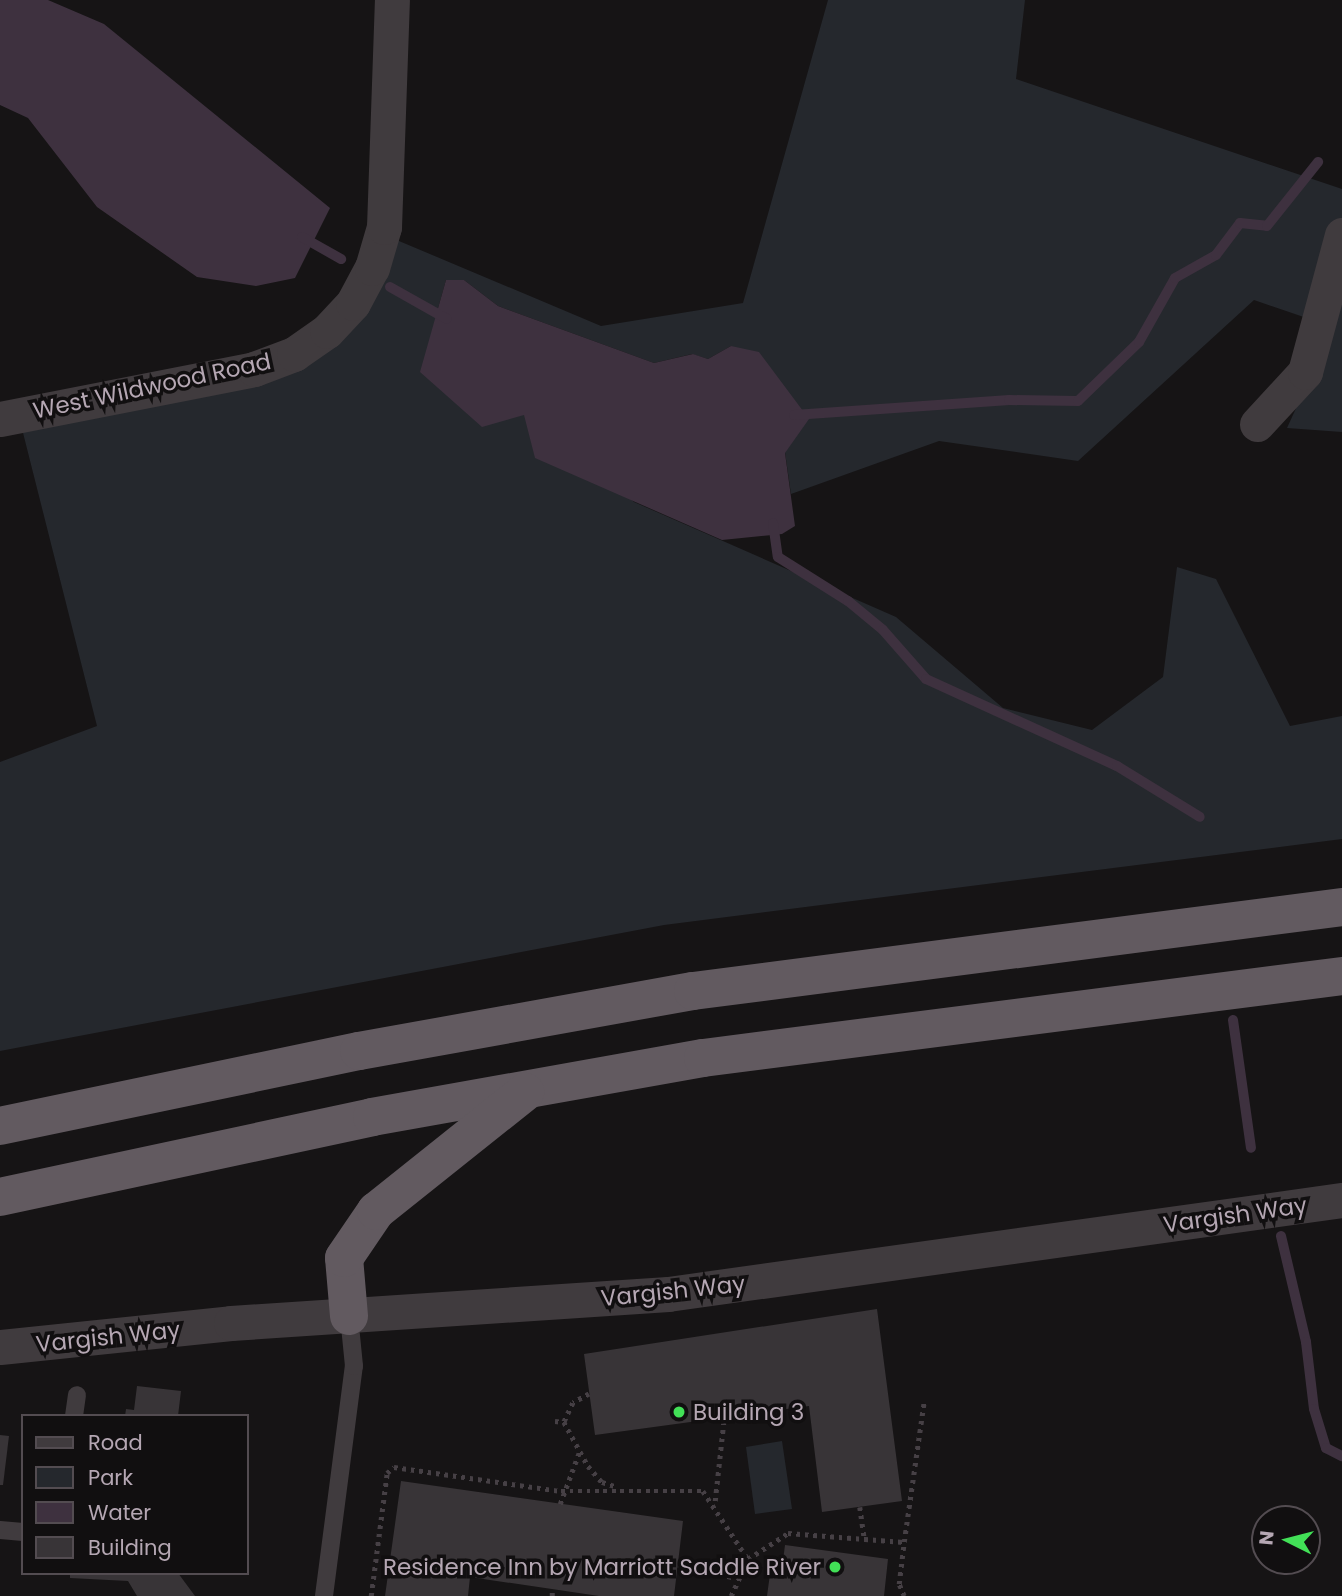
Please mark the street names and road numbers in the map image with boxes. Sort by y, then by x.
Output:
street label: West Wildwood Road [31,347,273,425]
street label: Vargish Way [1161,1191,1309,1239]
street label: Vargish Way [600,1270,746,1312]
street label: Vargish Way [35,1316,181,1358]

